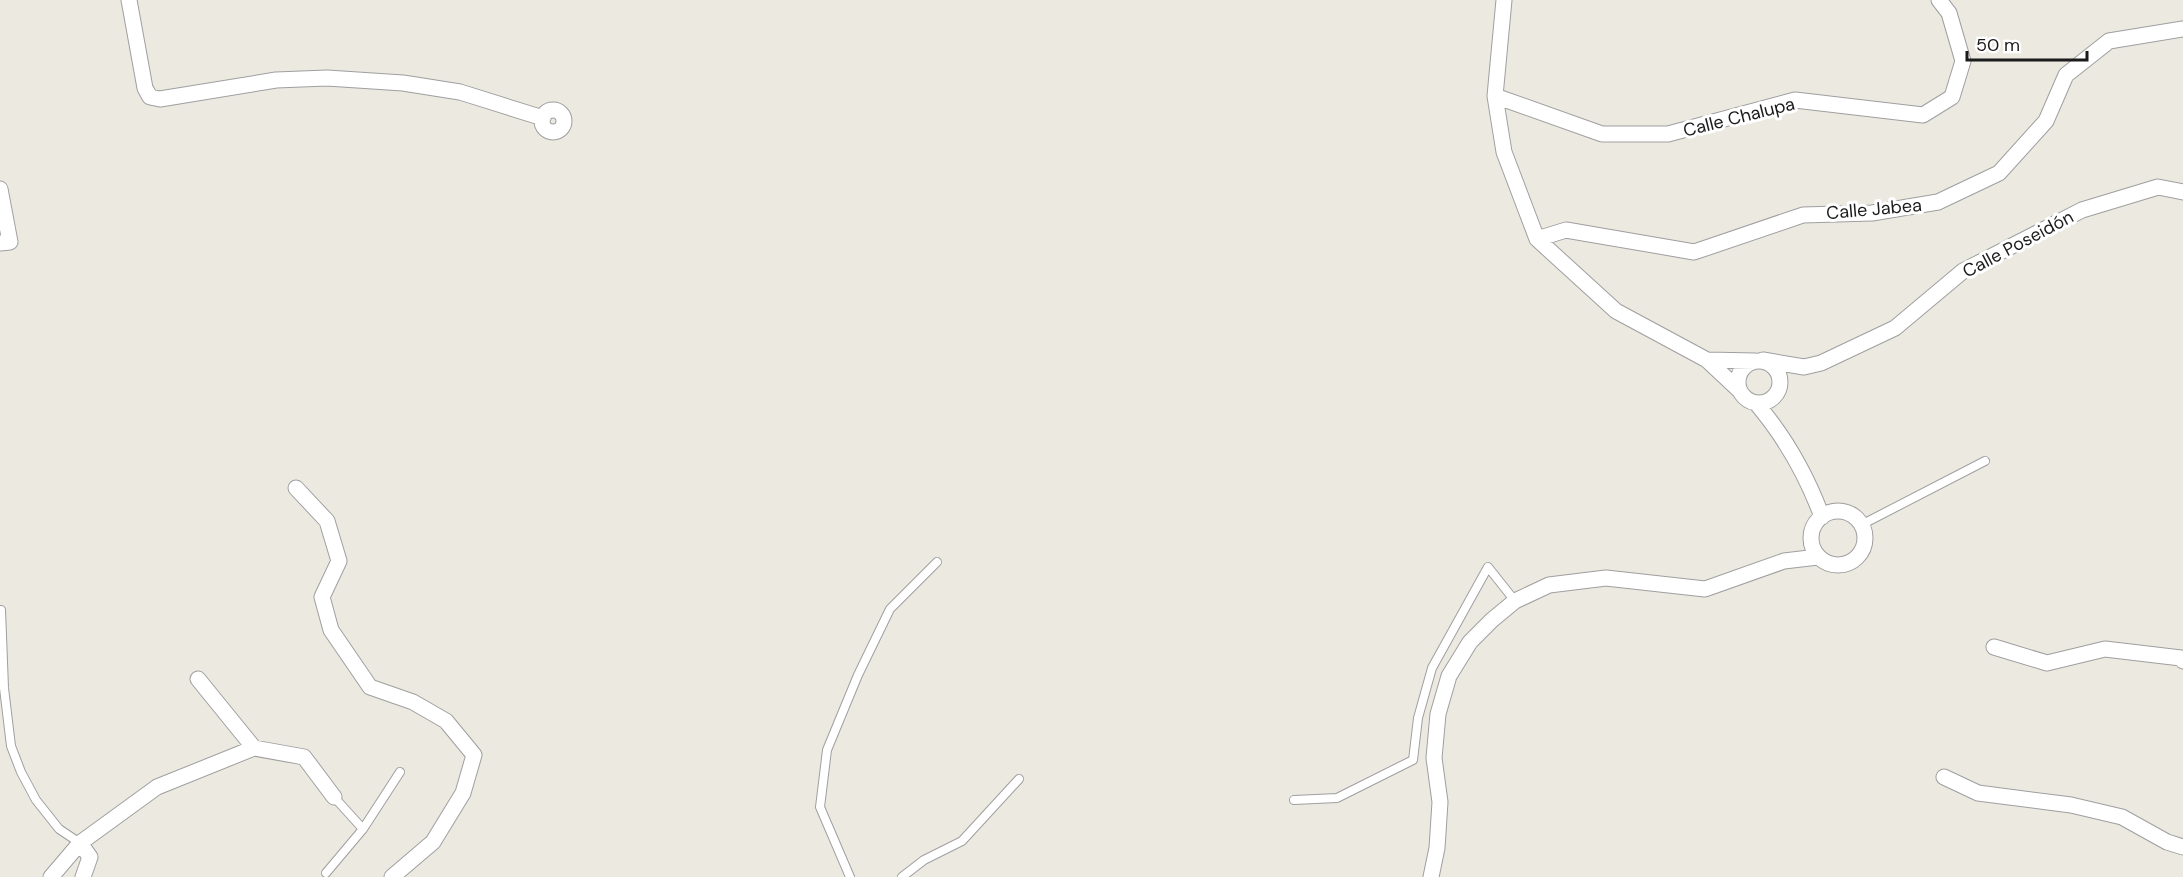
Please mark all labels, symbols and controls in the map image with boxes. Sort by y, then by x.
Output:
scale bar [1967,24,2087,62]
text: 50 m [1976,33,2020,57]
street label: Calle Chalupa [1681,92,1797,142]
street label: Calle Jabea [1825,193,1923,225]
street label: Calle Poseidón [1958,205,2078,283]

